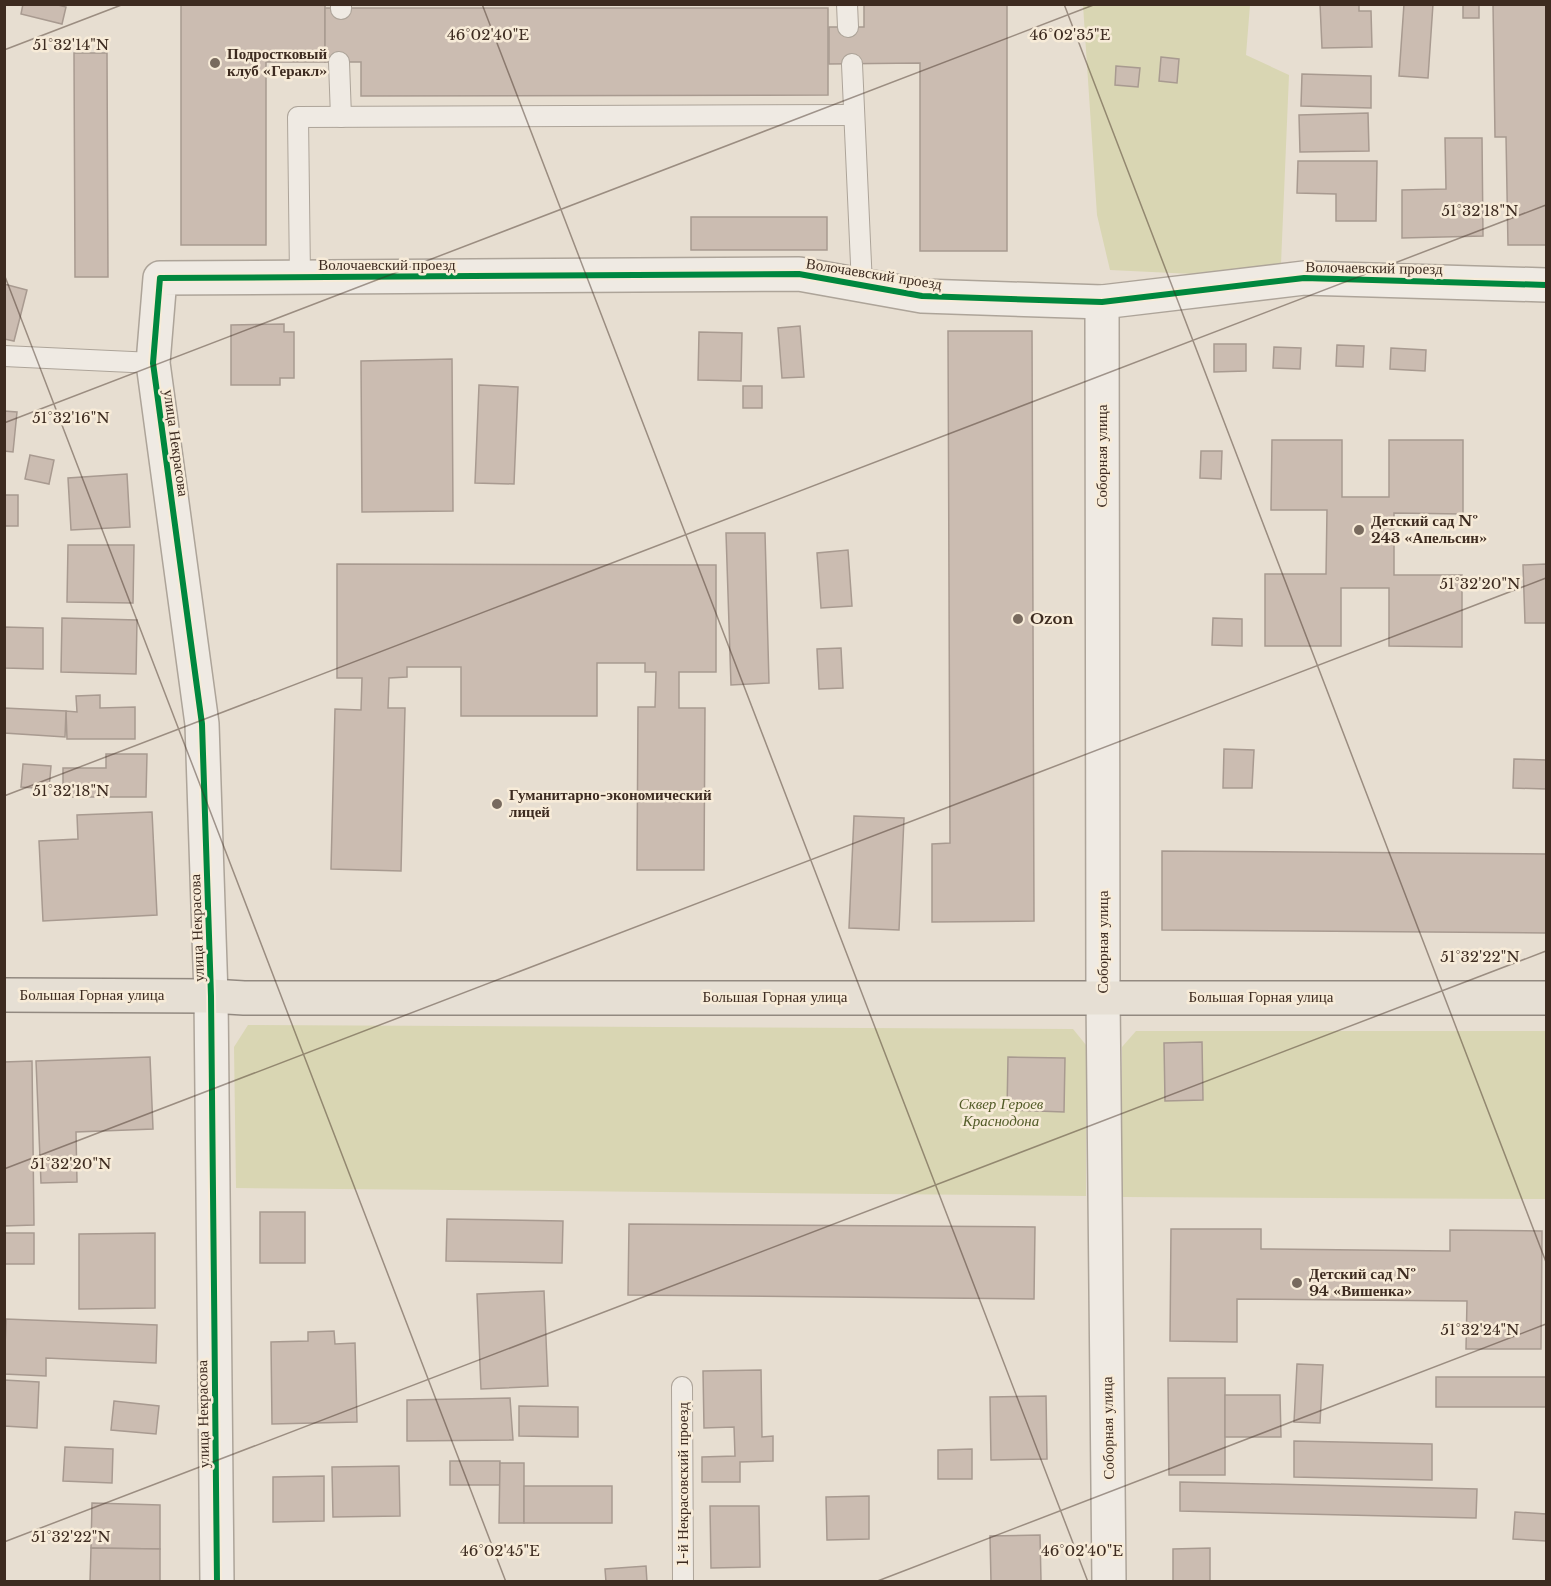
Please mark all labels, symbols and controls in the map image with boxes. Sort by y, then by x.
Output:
text: 46°02'40"E [447,25,529,44]
text: 46°02'35"E [1030,25,1111,44]
text: 51°32'14"N [33,35,109,54]
place label: Подростковый клуб «Геракл» [227,44,328,80]
marker: Подростковый клуб «Геракл» [208,56,222,70]
text: 51°32'18"N [1442,201,1518,220]
street label: Волочаевский проезд [805,253,944,294]
street label: Волочаевский проезд [318,255,456,274]
street label: Волочаевский проезд [1305,257,1443,278]
street label: улица Некрасова [160,388,193,498]
street label: Соборная улица [1092,404,1111,508]
text: 51°32'16"N [32,408,110,427]
place label: Детский сад № 243 «Апельсин» [1371,511,1487,547]
marker: Детский сад № 243 «Апельсин» [1352,523,1366,537]
text: 51°32'20"N [1439,574,1521,593]
place label: Ozon [1030,609,1073,628]
marker: Ozon [1011,612,1025,626]
text: 51°32'18"N [33,781,109,800]
place label: Гуманитарно-экономический лицей [509,785,712,821]
marker: Гуманитарно-экономический лицей [490,797,504,811]
street label: улица Некрасова [185,873,208,982]
street label: Соборная улица [1093,890,1112,994]
text: 51°32'22"N [1440,947,1520,966]
street label: Большая Горная улица [20,985,165,1004]
street label: Большая Горная улица [703,987,848,1006]
street label: Большая Горная улица [1189,987,1334,1006]
park label: Сквер Героев Краснодона [959,1094,1044,1130]
text: 51°32'20"N [30,1154,112,1173]
place label: Детский сад № 94 «Вишенка» [1309,1264,1416,1300]
marker: Детский сад № 94 «Вишенка» [1290,1276,1304,1290]
text: 51°32'24"N [1441,1320,1519,1339]
street label: улица Некрасова [192,1360,213,1468]
street label: Соборная улица [1097,1376,1118,1480]
street label: 1-й Некрасовский проезд [673,1402,692,1566]
text: 51°32'22"N [31,1527,111,1546]
text: 46°02'45"E [460,1541,540,1560]
text: 46°02'40"E [1041,1541,1123,1560]

